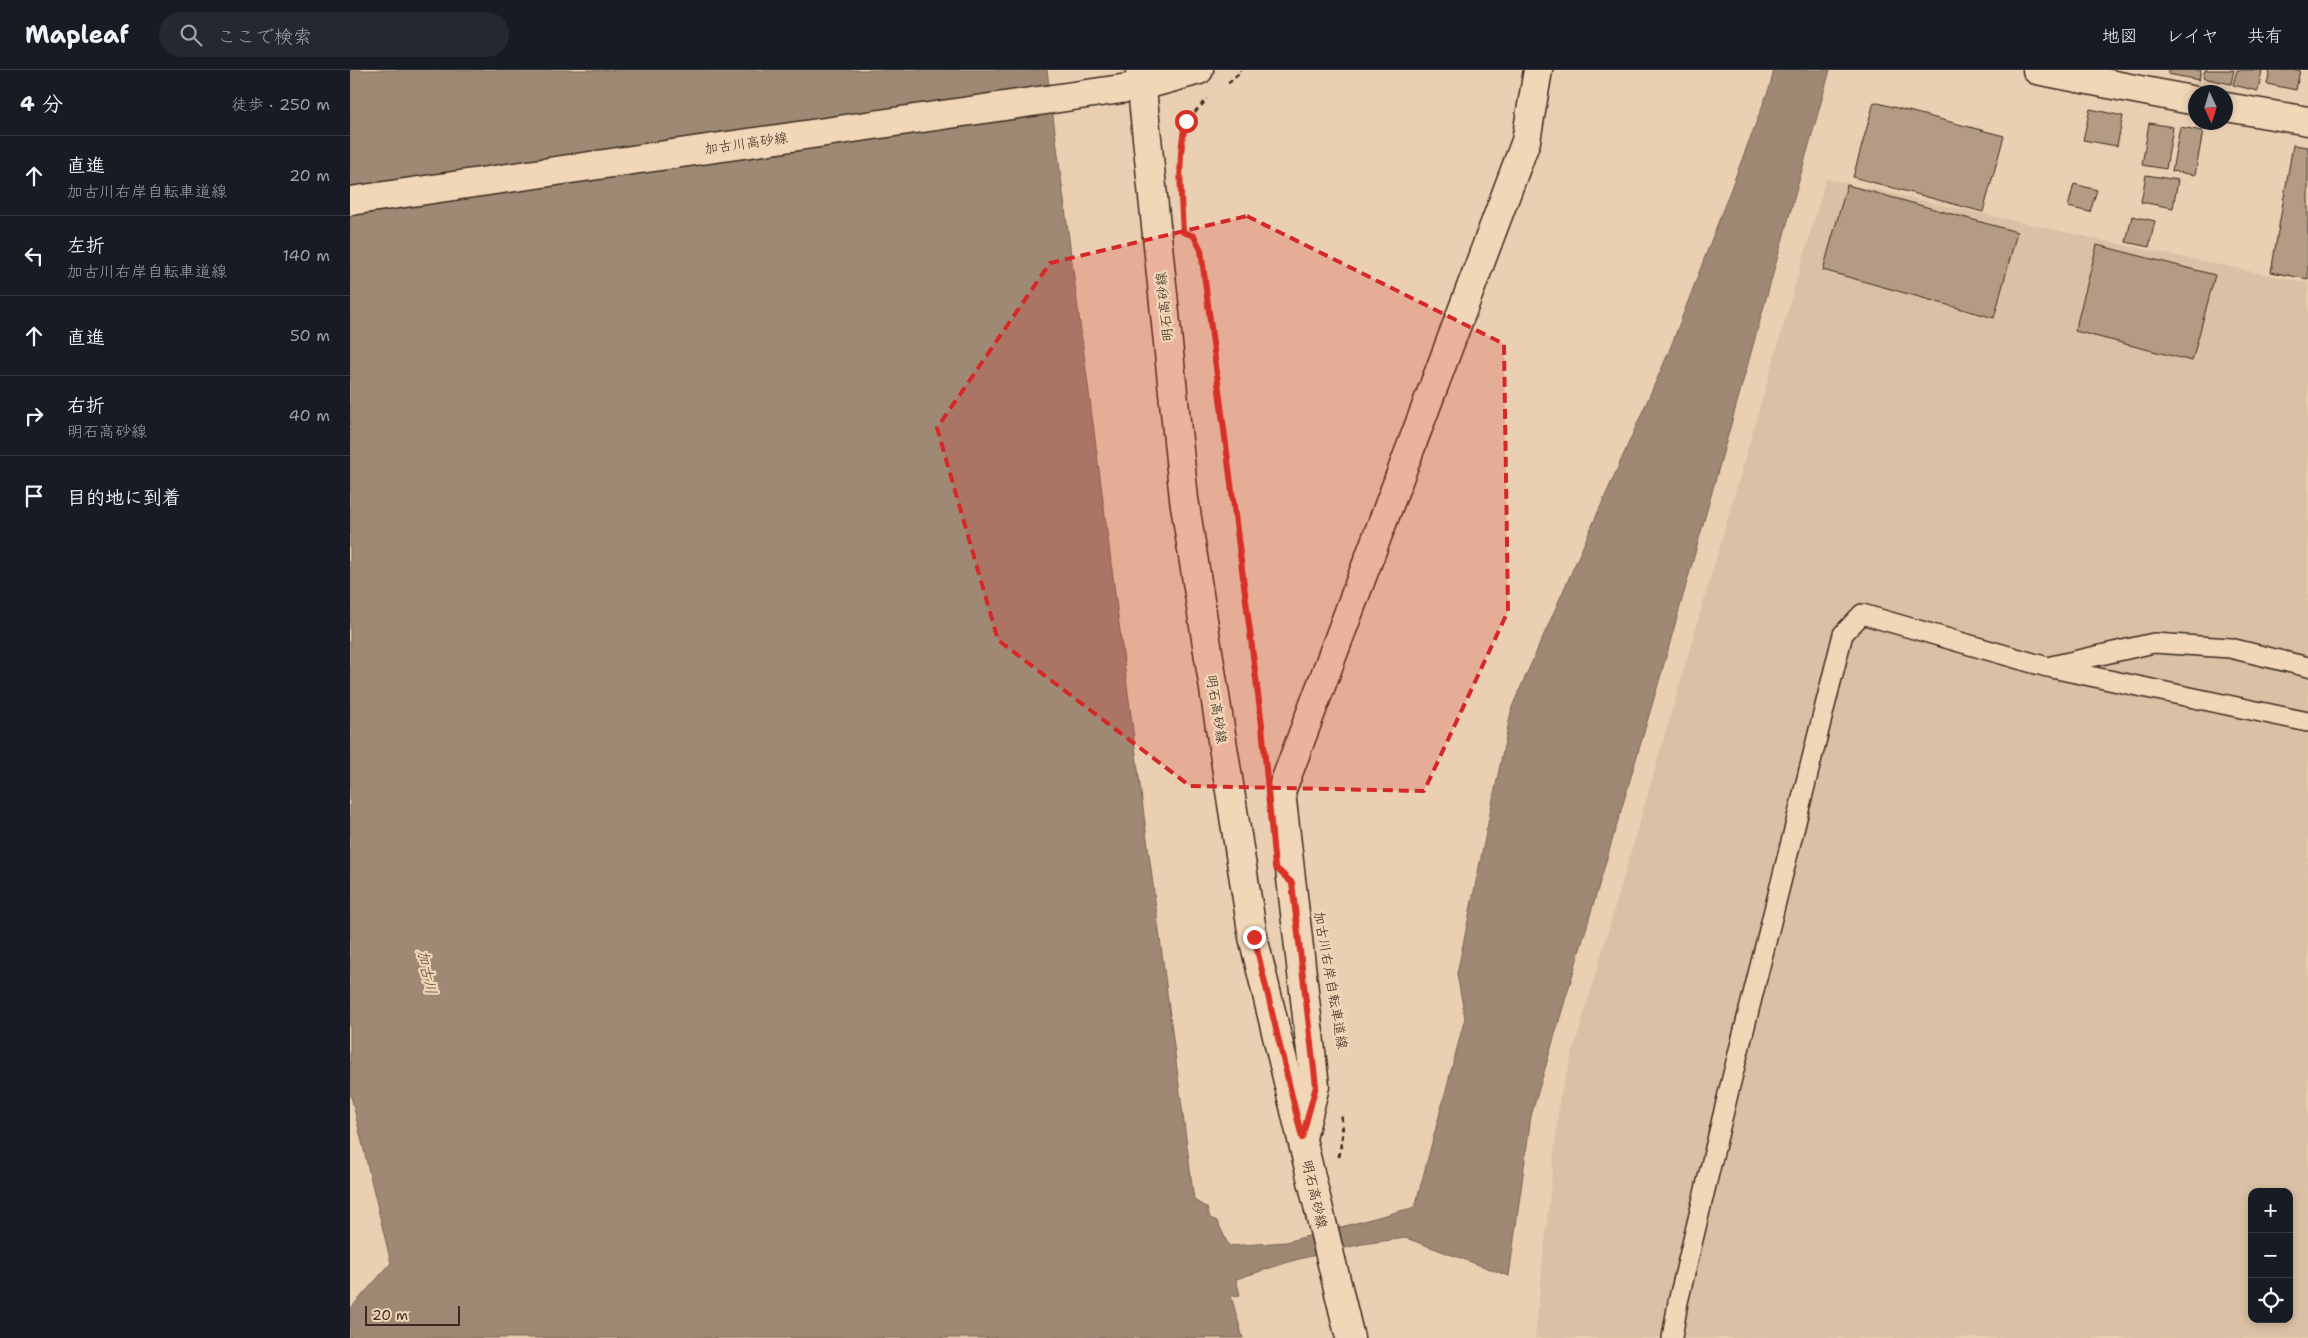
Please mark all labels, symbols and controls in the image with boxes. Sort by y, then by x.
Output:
search box [159,12,509,57]
text: Mapleaf [25,19,129,51]
icon: search [177,21,205,49]
text: ここで検索 [217,24,312,49]
text: 地図 [2102,24,2138,48]
text: レイヤ [2166,24,2219,48]
text: 共有 [2247,24,2283,48]
north arrow [2188,85,2233,130]
text: 4 分 [20,90,63,118]
text: 徒歩 · 250 m [232,94,330,115]
route start [1175,110,1198,133]
street label: 加古川高砂線 [703,128,789,158]
text: 直進 [67,153,105,178]
icon: ahead [20,162,48,190]
text: 20 m [289,165,330,186]
text: 加古川右岸自転車道線 [67,181,227,202]
text: 左折 [67,233,105,258]
icon: left [20,242,48,270]
text: 140 m [283,245,330,266]
text: 加古川右岸自転車道線 [67,261,227,282]
street label: 明石高砂線 [1151,271,1177,343]
icon: ahead [20,322,48,350]
text: 直進 [67,325,105,350]
text: 50 m [290,325,330,346]
text: 右折 [67,393,105,418]
icon: right [20,402,48,430]
text: 40 m [288,405,330,426]
text: 明石高砂線 [67,421,147,442]
icon: arrive [20,482,48,510]
text: 目的地に到着 [67,485,181,510]
street label: 明石高砂線 [1203,673,1231,745]
street label: 加古川右岸自転車道線 [1310,910,1352,1050]
route end [1243,926,1266,949]
water label: 加古川 [413,948,441,996]
street label: 明石高砂線 [1298,1158,1332,1230]
map controls [2248,1188,2293,1323]
button: + [2248,1188,2293,1233]
button: − [2248,1233,2293,1278]
button: locate [2248,1278,2293,1323]
scale bar [365,1303,460,1326]
text: 20 m [372,1306,408,1324]

